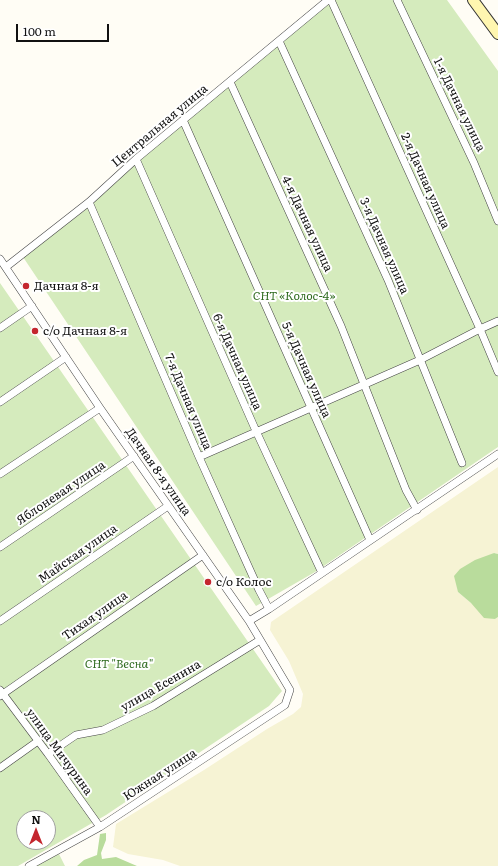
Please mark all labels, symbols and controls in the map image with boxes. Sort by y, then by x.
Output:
scale bar [18,16,111,42]
text: 100 m [23,22,56,40]
street label: 1-я Дачная улица [430,56,488,154]
street label: Центральная улица [109,82,211,170]
street label: 2-я Дачная улица [397,131,453,231]
street label: 4-я Дачная улица [278,174,336,274]
street label: 3-я Дачная улица [356,196,412,296]
place label: Дачная 8-я [34,279,99,293]
marker: Дачная 8-я [21,281,31,291]
park label: СНТ «Колос-4» [253,289,335,303]
street label: 6-я Дачная улица [209,312,265,412]
street label: 5-я Дачная улица [278,320,334,420]
place label: с/о Дачная 8-я [43,324,127,338]
marker: с/о Дачная 8-я [30,326,40,336]
street label: 7-я Дачная улица [161,352,215,452]
street label: Дачная 8-я улица [122,425,194,519]
street label: Яблоневая улица [14,458,108,528]
street label: Майская улица [36,522,120,586]
place label: с/о Колос [216,575,271,589]
marker: с/о Колос [203,577,213,587]
street label: Тихая улица [60,588,130,644]
park label: СНТ "Весна" [85,657,153,671]
street label: улица Есенина [118,657,204,715]
street label: улица Мичурина [23,706,95,798]
street label: Южная улица [121,746,199,804]
north arrow [16,810,56,850]
text: N [31,811,41,827]

